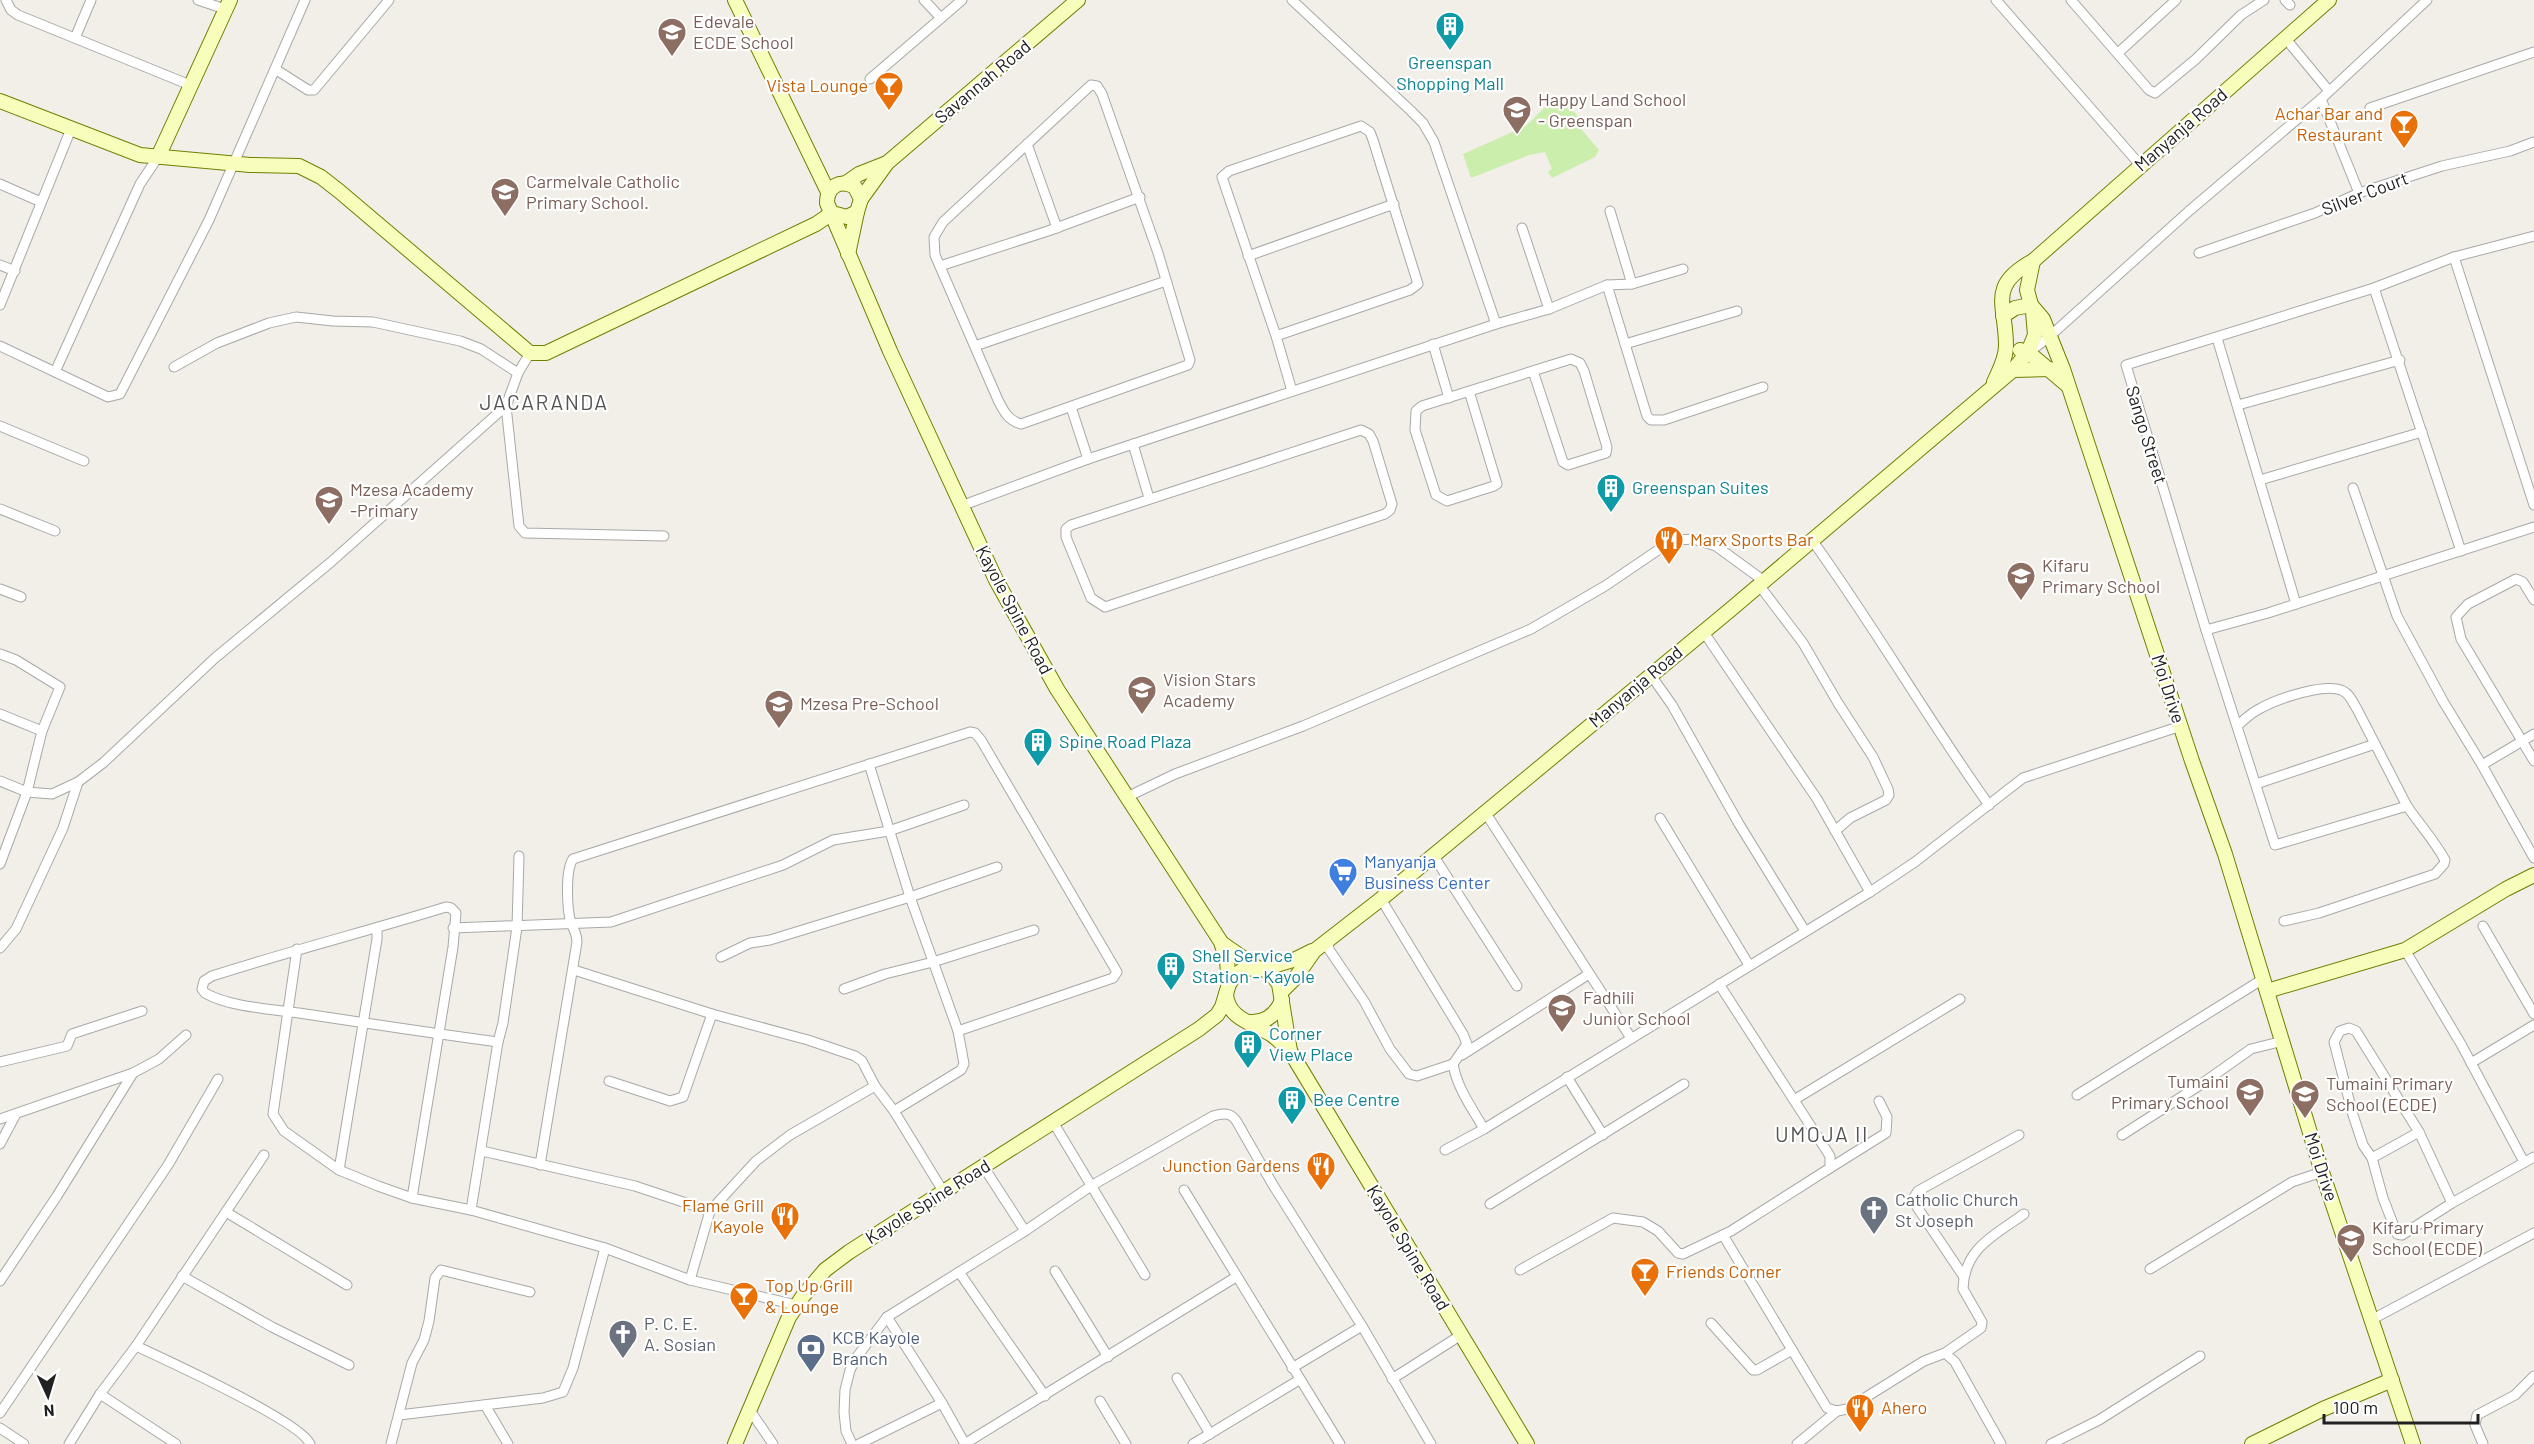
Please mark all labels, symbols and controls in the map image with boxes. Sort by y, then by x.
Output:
place label: Edevale ECDE School [693,10,794,53]
building icon: Greenspan Shopping Mall [1434,10,1466,52]
school or university icon: Edevale ECDE School [656,16,688,58]
street label: Savannah Road [930,35,1035,128]
place label: Greenspan Shopping Mall [1396,51,1504,94]
bar icon: Vista Lounge [873,70,905,112]
place label: Vista Lounge [766,74,868,96]
street label: Manyanja Road [2129,83,2231,175]
place label: Happy Land School - Greenspan [1538,88,1686,131]
school or university icon: Happy Land School - Greenspan [1501,94,1533,136]
place label: Achar Bar and Restaurant [2275,102,2383,145]
bar icon: Achar Bar and Restaurant [2388,108,2420,150]
street label: Silver Court [2318,166,2411,220]
place label: Carmelvale Catholic Primary School. [526,170,680,213]
school or university icon: Carmelvale Catholic Primary School. [489,176,521,218]
street label: Sango Street [2122,383,2172,486]
district label: JACARANDA [480,389,608,414]
building icon: Greenspan Suites [1595,472,1627,514]
place label: Greenspan Suites [1632,476,1769,498]
place label: Mzesa Academy -Primary [350,478,473,521]
school or university icon: Mzesa Academy -Primary [313,484,345,526]
restaurant icon: Marx Sports Bar [1653,524,1685,566]
place label: Marx Sports Bar [1690,528,1814,550]
street label: Kayole Spine Road [972,541,1058,678]
place label: Kifaru Primary School [2042,554,2160,597]
school or university icon: Kifaru Primary School [2005,560,2037,602]
street label: Manyanja Road [1584,641,1687,732]
street label: Moi Drive [2148,652,2190,726]
place label: Vision Stars Academy [1163,668,1256,711]
school or university icon: Vision Stars Academy [1126,674,1158,716]
school or university icon: Mzesa Pre-School [763,688,795,730]
place label: Mzesa Pre-School [800,692,939,714]
building icon: Spine Road Plaza [1022,726,1054,768]
place label: Spine Road Plaza [1059,730,1191,752]
place label: Manyanja Business Center [1364,850,1491,893]
supermarket icon: Manyanja Business Center [1327,856,1359,898]
place label: Shell Service Station - Kayole [1192,944,1315,987]
building icon: Shell Service Station - Kayole [1155,950,1187,992]
place label: Fadhili Junior School [1583,986,1691,1029]
school or university icon: Fadhili Junior School [1546,992,1578,1034]
place label: Corner View Place [1269,1022,1353,1065]
building icon: Corner View Place [1232,1028,1264,1070]
place label: Tumaini Primary School [2111,1070,2229,1113]
place label: Tumaini Primary School (ECDE) [2326,1072,2453,1115]
school or university icon: Tumaini Primary School [2234,1076,2266,1118]
school or university icon: Tumaini Primary School (ECDE) [2289,1078,2321,1120]
building icon: Bee Centre [1276,1084,1308,1126]
place label: Bee Centre [1313,1088,1400,1110]
district label: UMOJA II [1775,1121,1869,1146]
street label: Moi Drive [2301,1130,2343,1204]
restaurant icon: Junction Gardens [1305,1150,1337,1192]
street label: Kayole Spine Road [861,1154,994,1248]
place label: Junction Gardens [1162,1154,1300,1176]
street label: Kayole Spine Road [1363,1181,1455,1314]
place label: Catholic Church St Joseph [1895,1188,2018,1231]
place label: Flame Grill Kayole [682,1194,764,1237]
church icon: Catholic Church St Joseph [1858,1194,1890,1236]
restaurant icon: Flame Grill Kayole [769,1200,801,1242]
place label: Kifaru Primary School (ECDE) [2372,1216,2484,1259]
school or university icon: Kifaru Primary School (ECDE) [2335,1222,2367,1264]
bar icon: Friends Corner [1629,1256,1661,1298]
place label: Friends Corner [1666,1260,1782,1282]
place label: Top Up Grill & Lounge [765,1274,853,1317]
bar icon: Top Up Grill & Lounge [728,1280,760,1322]
place label: P. C. E. A. Sosian [644,1312,716,1355]
church icon: P. C. E. A. Sosian [607,1318,639,1360]
place label: KCB Kayole Branch [832,1326,920,1369]
bank icon: KCB Kayole Branch [795,1332,827,1374]
north arrow [18,1366,78,1426]
scale bar [2324,1387,2478,1425]
restaurant icon: Ahero [1844,1392,1876,1434]
place label: Ahero [1881,1396,1927,1418]
text: 100 m [2333,1396,2378,1418]
text: N [43,1402,55,1421]

